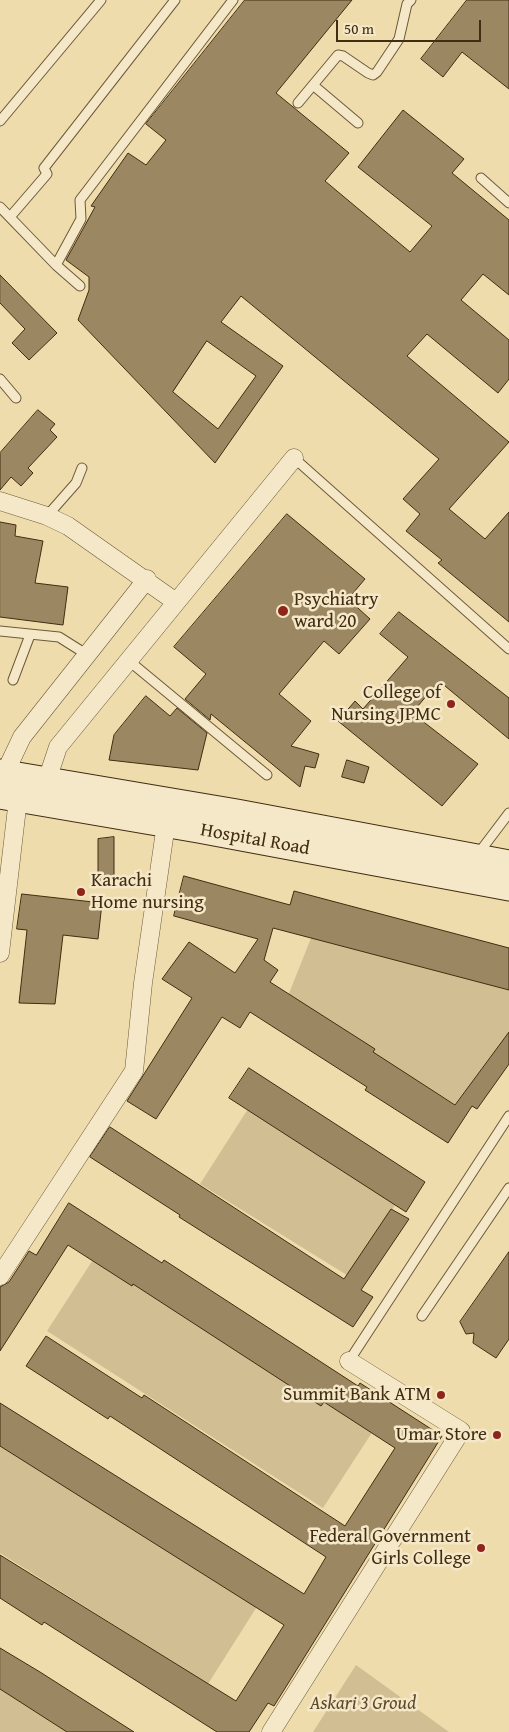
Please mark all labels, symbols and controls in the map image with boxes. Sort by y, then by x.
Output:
scale bar [339,10,484,42]
text: 50 m [344,18,374,39]
place label: Psychiatry ward 20 [294,589,378,633]
marker: Psychiatry ward 20 [276,604,290,618]
place label: College of Nursing JPMC [331,682,441,726]
marker: College of Nursing JPMC [445,698,457,710]
street label: Hospital Road [199,819,311,861]
place label: Karachi Home nursing [91,870,204,914]
marker: Karachi Home nursing [75,886,87,898]
place label: Summit Bank ATM [283,1384,431,1406]
marker: Summit Bank ATM [435,1389,447,1401]
place label: Umar Store [396,1424,487,1446]
marker: Umar Store [491,1429,503,1441]
place label: Federal Government Girls College [310,1526,471,1570]
marker: Federal Government Girls College [475,1542,487,1554]
park label: Askari 3 Groud [310,1693,416,1715]

